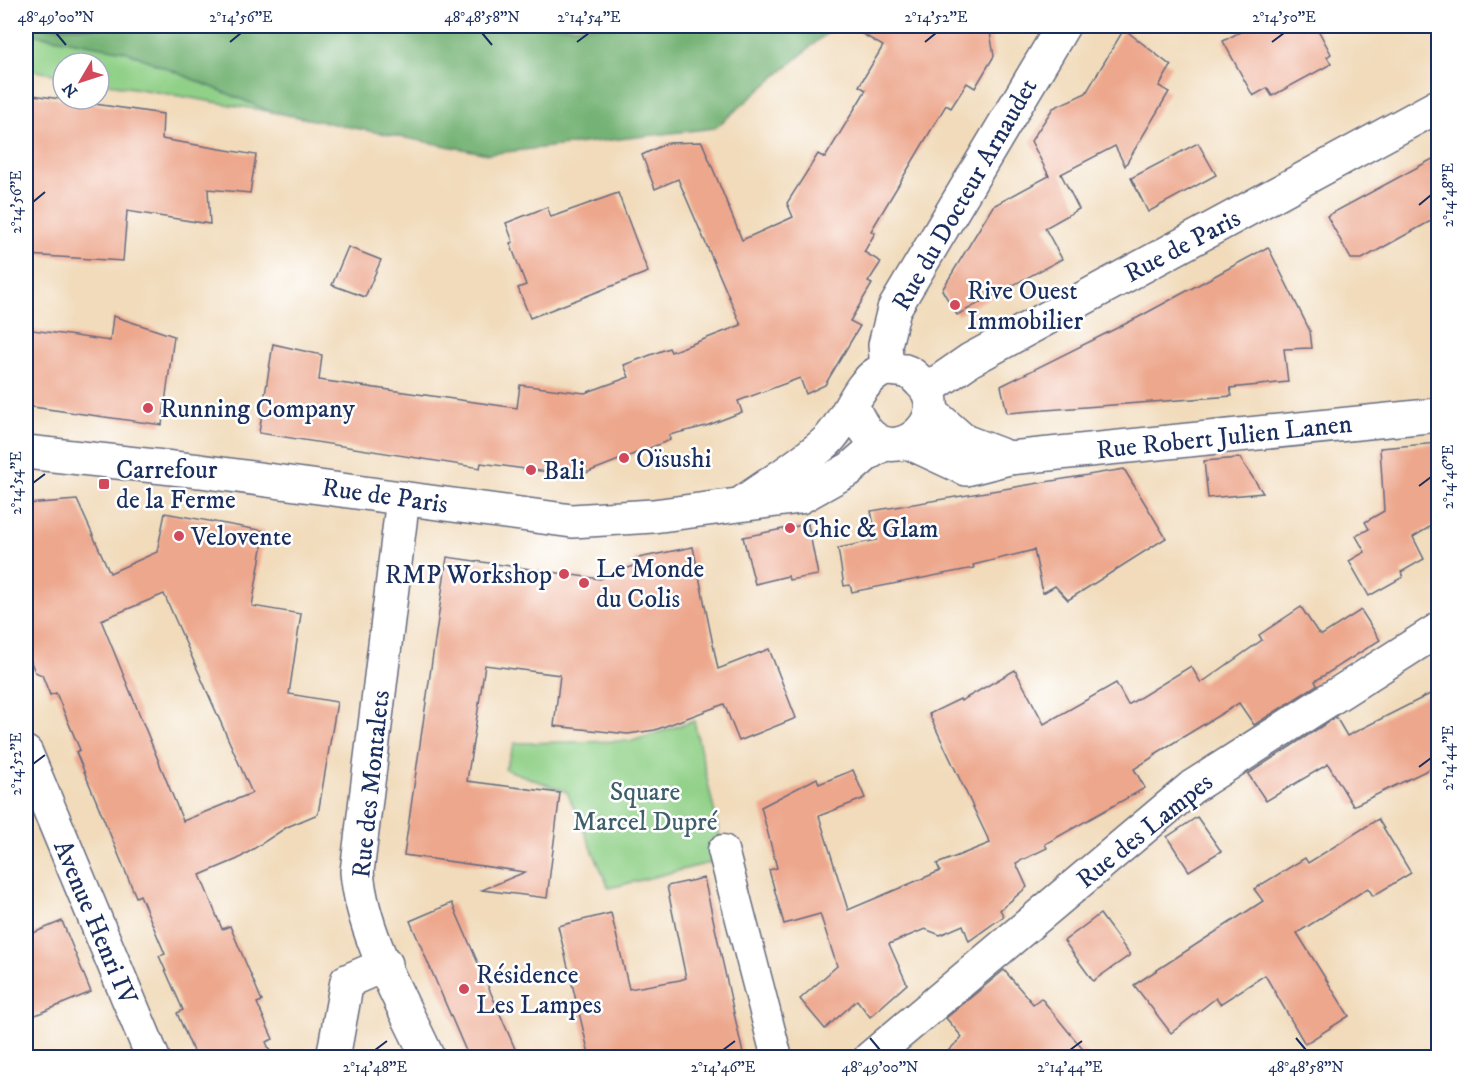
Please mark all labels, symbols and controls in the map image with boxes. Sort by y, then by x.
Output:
text: 48°49'00"N [18,8,94,27]
text: 2°14'56"E [209,8,273,27]
text: 48°48'58"N [444,8,520,27]
text: 2°14'54"E [557,8,621,27]
text: 2°14'52"E [904,8,968,27]
text: 2°14'50"E [1252,8,1316,27]
north arrow [51,51,111,111]
street label: Rue du Docteur Arnaudet [885,73,1045,317]
text: N [58,78,82,101]
text: 2°14'48"E [1439,162,1458,227]
text: 2°14'56"E [7,170,26,234]
street label: Rue de Paris [1119,202,1246,291]
place label: Rive Ouest Immobilier [967,275,1084,338]
marker: Rive Ouest Immobilier [948,298,962,312]
place label: Running Company [160,393,356,426]
marker: Running Company [141,401,155,415]
street label: Rue Robert Julien Lanen [1095,408,1354,467]
place label: Oïsushi [636,443,711,476]
text: 2°14'46"E [1439,444,1458,509]
text: 2°14'54"E [7,451,26,515]
marker: Oïsushi [617,451,631,465]
place label: Carrefour de la Ferme [116,454,236,517]
place label: Bali [543,455,585,488]
marker: Bali [524,463,538,477]
street label: Rue de Paris [320,471,450,522]
marker: Carrefour de la Ferme [97,477,111,491]
place label: Chic & Glam [802,513,939,546]
place label: Velovente [190,521,292,554]
marker: Chic & Glam [783,521,797,535]
marker: Velovente [172,529,186,543]
place label: Le Monde du Colis [596,553,704,616]
place label: RMP Workshop [385,559,552,592]
marker: RMP Workshop [557,567,571,581]
marker: Le Monde du Colis [577,576,591,590]
street label: Rue des Montalets [345,689,398,880]
text: 2°14'44"E [1439,725,1458,791]
text: 2°14'52"E [7,732,26,796]
street label: Rue des Lampes [1070,766,1220,896]
park label: Square Marcel Dupré [572,776,718,839]
street label: Avenue Henri IV [45,835,144,1010]
place label: Résidence Les Lampes [476,959,602,1022]
marker: Résidence Les Lampes [457,982,471,996]
text: 2°14'48"E [343,1058,408,1077]
text: 2°14'46"E [691,1058,756,1077]
text: 48°49'00"N [842,1058,918,1077]
text: 2°14'44"E [1037,1058,1103,1077]
text: 48°48'58"N [1268,1058,1344,1077]

